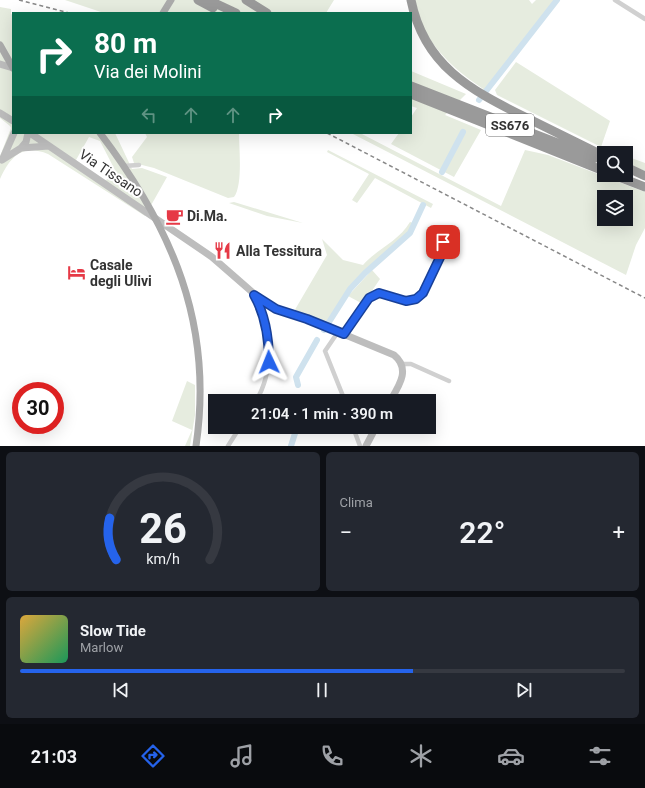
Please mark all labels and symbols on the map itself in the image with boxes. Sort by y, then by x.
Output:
road number: SS676 [486,114,534,136]
street label: Via Tissano [76,146,146,200]
cafe icon: Di.Ma. [164,206,184,226]
place label: Di.Ma. [187,208,228,224]
pin [426,225,460,259]
restaurant icon: Alla Tessitura [213,241,233,261]
place label: Alla Tessitura [236,243,323,259]
place label: Casale degli Ulivi [90,257,152,289]
hotel icon: Casale degli Ulivi [67,263,87,283]
position arrow [248,341,290,383]
speed limit sign: 30 [12,382,64,434]

